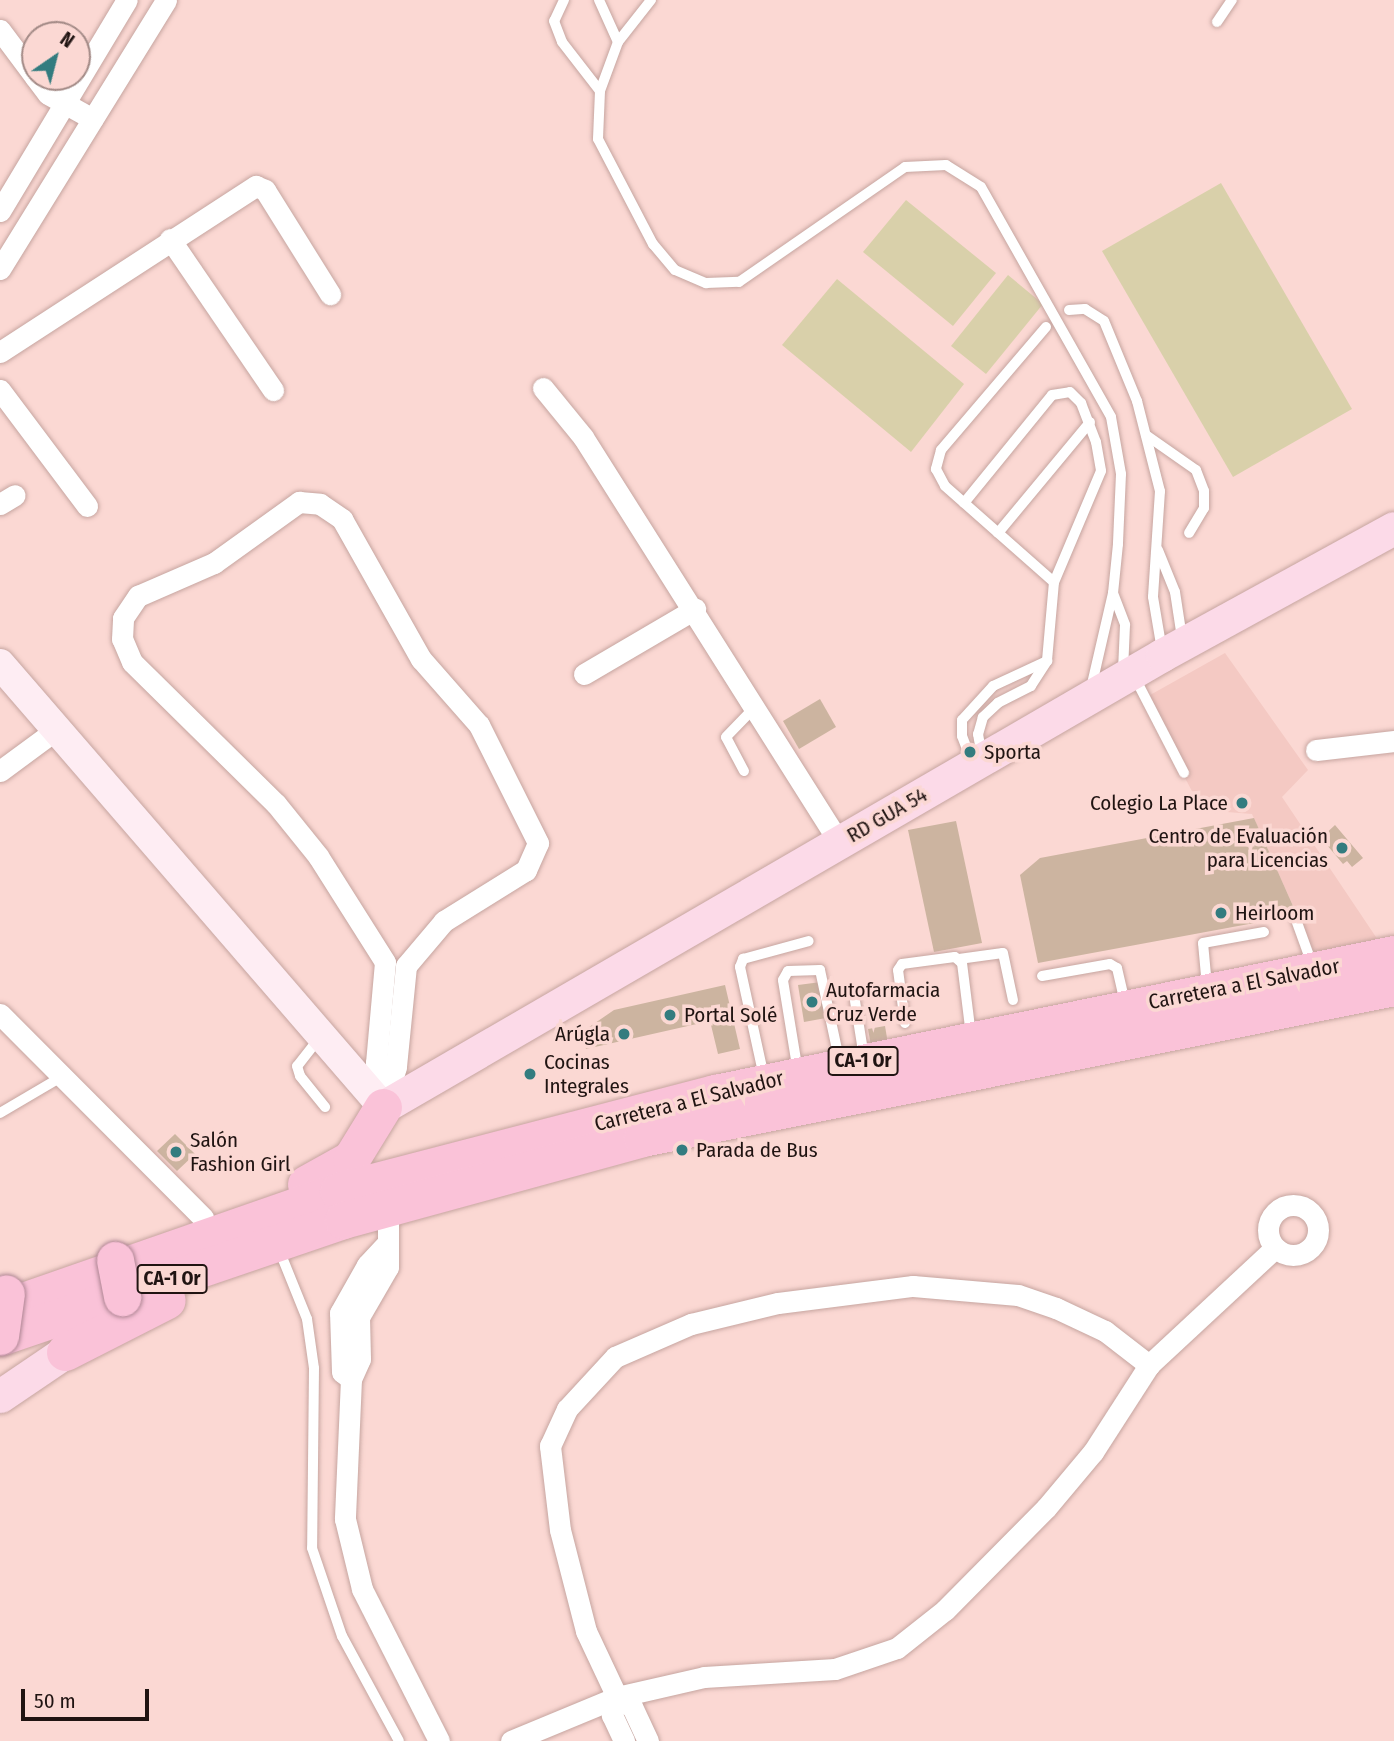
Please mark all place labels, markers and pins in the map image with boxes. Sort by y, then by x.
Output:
place label: Sporta [984,739,1041,765]
marker: Sporta [962,744,978,760]
place label: Colegio La Place [1090,790,1228,816]
marker: Colegio La Place [1234,795,1250,811]
place label: Centro de Evaluación para Licencias [1148,823,1328,873]
marker: Centro de Evaluación para Licencias [1334,840,1350,856]
place label: Heirloom [1235,900,1314,926]
marker: Heirloom [1213,905,1229,921]
place label: Autofarmacia Cruz Verde [826,977,940,1027]
marker: Autofarmacia Cruz Verde [804,994,820,1010]
place label: Portal Solé [684,1002,777,1028]
marker: Portal Solé [662,1007,678,1023]
place label: Arúgla [555,1021,610,1047]
marker: Arúgla [616,1026,632,1042]
place label: Cocinas Integrales [544,1049,629,1099]
marker: Cocinas Integrales [522,1066,538,1082]
place label: Salón Fashion Girl [190,1127,291,1177]
place label: Parada de Bus [696,1137,818,1163]
marker: Parada de Bus [674,1142,690,1158]
marker: Salón Fashion Girl [168,1144,184,1160]

